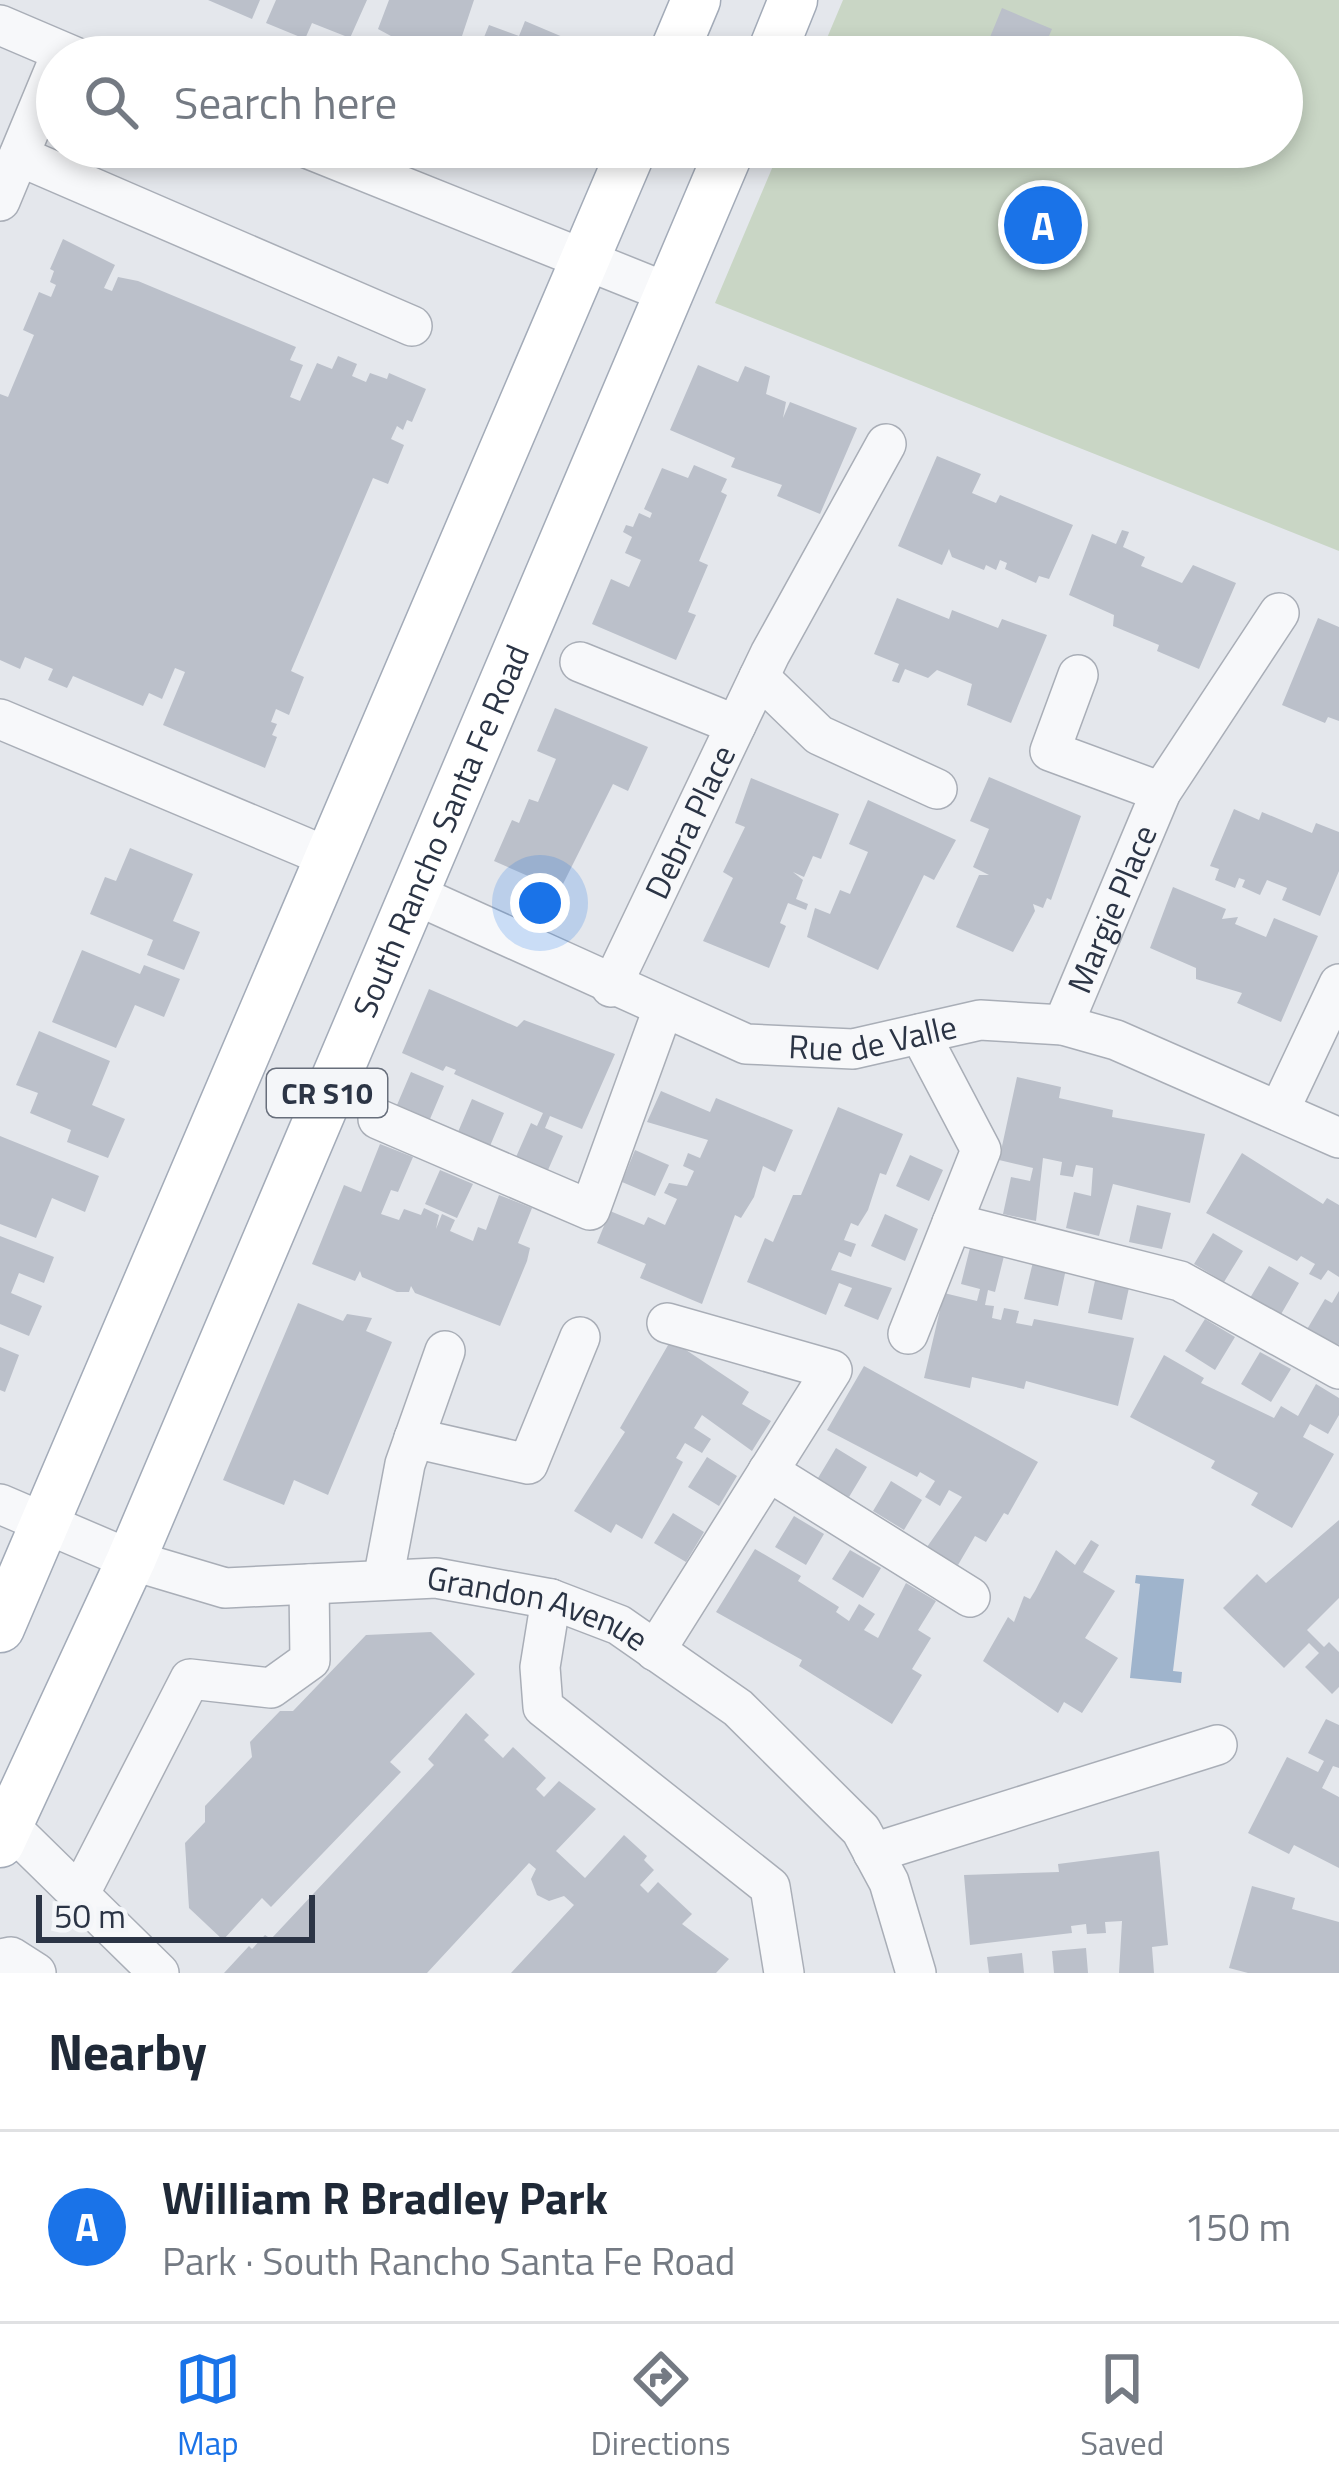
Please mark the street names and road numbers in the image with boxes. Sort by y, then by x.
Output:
street label: South Rancho Santa Fe Road [339,637,542,1025]
street label: Debra Place [632,737,748,907]
street label: Margie Place [1054,817,1169,1001]
street label: Rue de Valle [788,1001,961,1074]
road number: CR S10 [267,1069,387,1117]
street label: Grandon Avenue [423,1552,659,1663]

